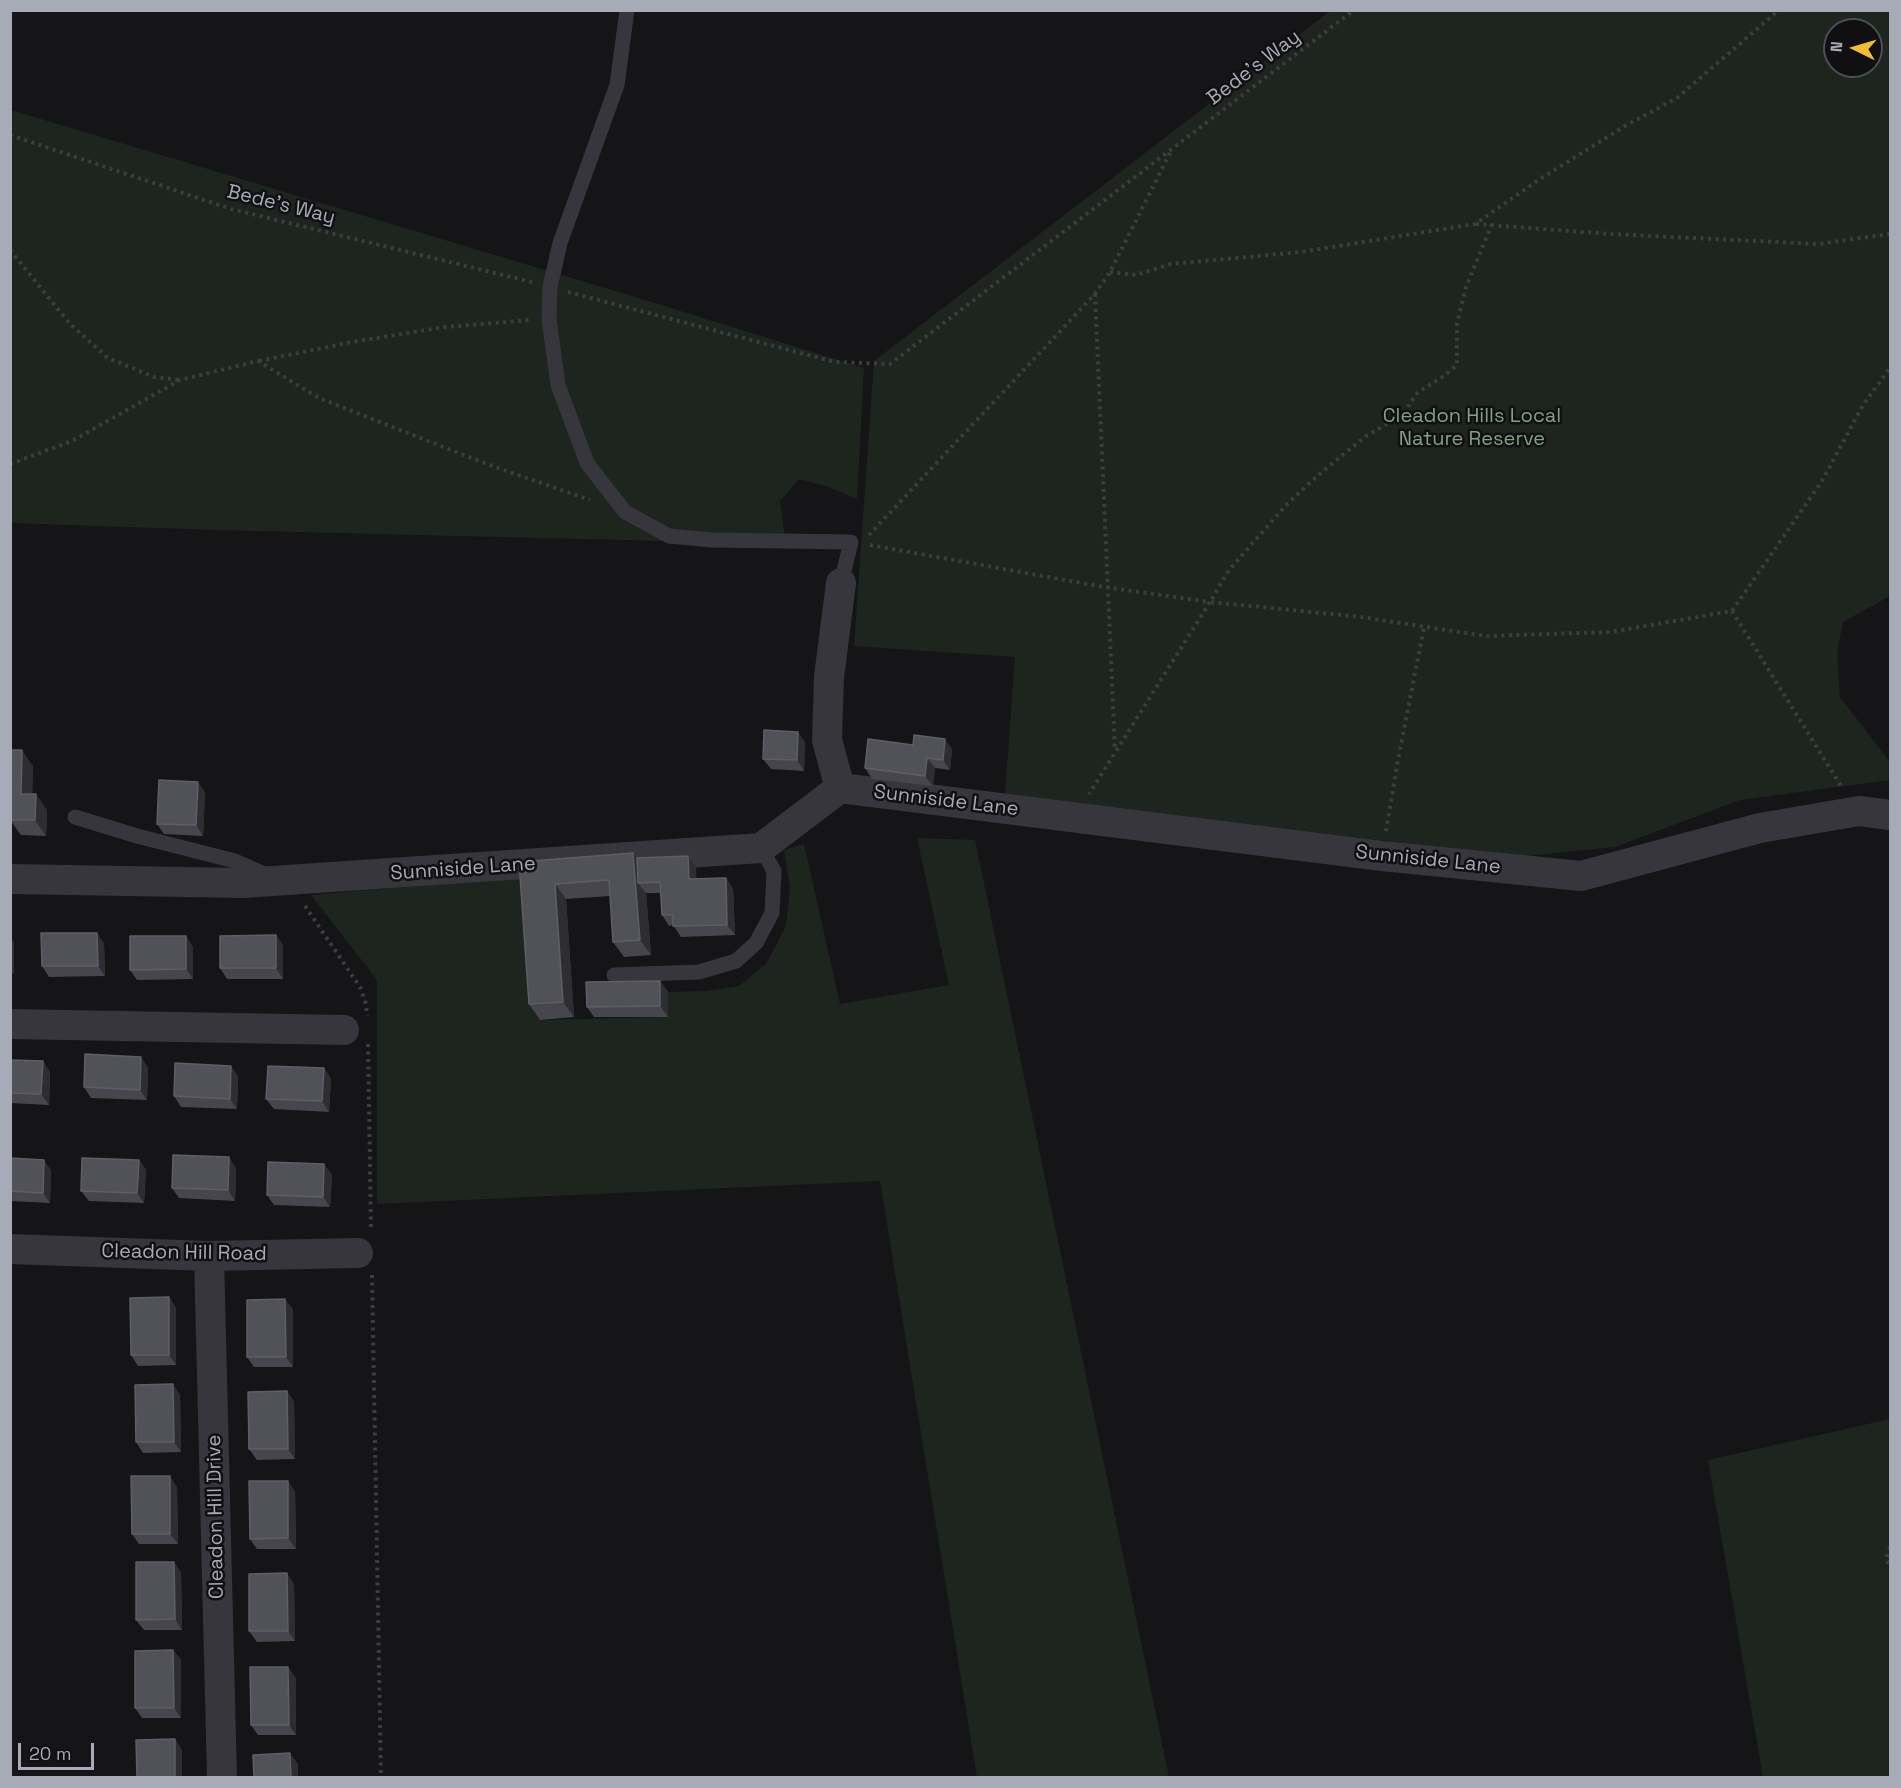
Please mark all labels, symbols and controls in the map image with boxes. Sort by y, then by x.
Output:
north arrow [1823,18,1883,78]
street label: Bede's Way [1203,25,1305,111]
text: N [1826,40,1847,53]
street label: Bede's Way [224,180,338,230]
park label: Cleadon Hills Local Nature Reserve [1383,405,1561,452]
street label: Sunniside Lane [872,780,1020,822]
street label: Sunniside Lane [1354,840,1502,880]
street label: Sunniside Lane [389,852,537,886]
street label: Cleadon Hill Road [101,1240,267,1266]
street label: Cleadon Hill Drive [203,1435,229,1599]
scale bar [21,1731,98,1769]
text: 20 m [29,1742,72,1765]

